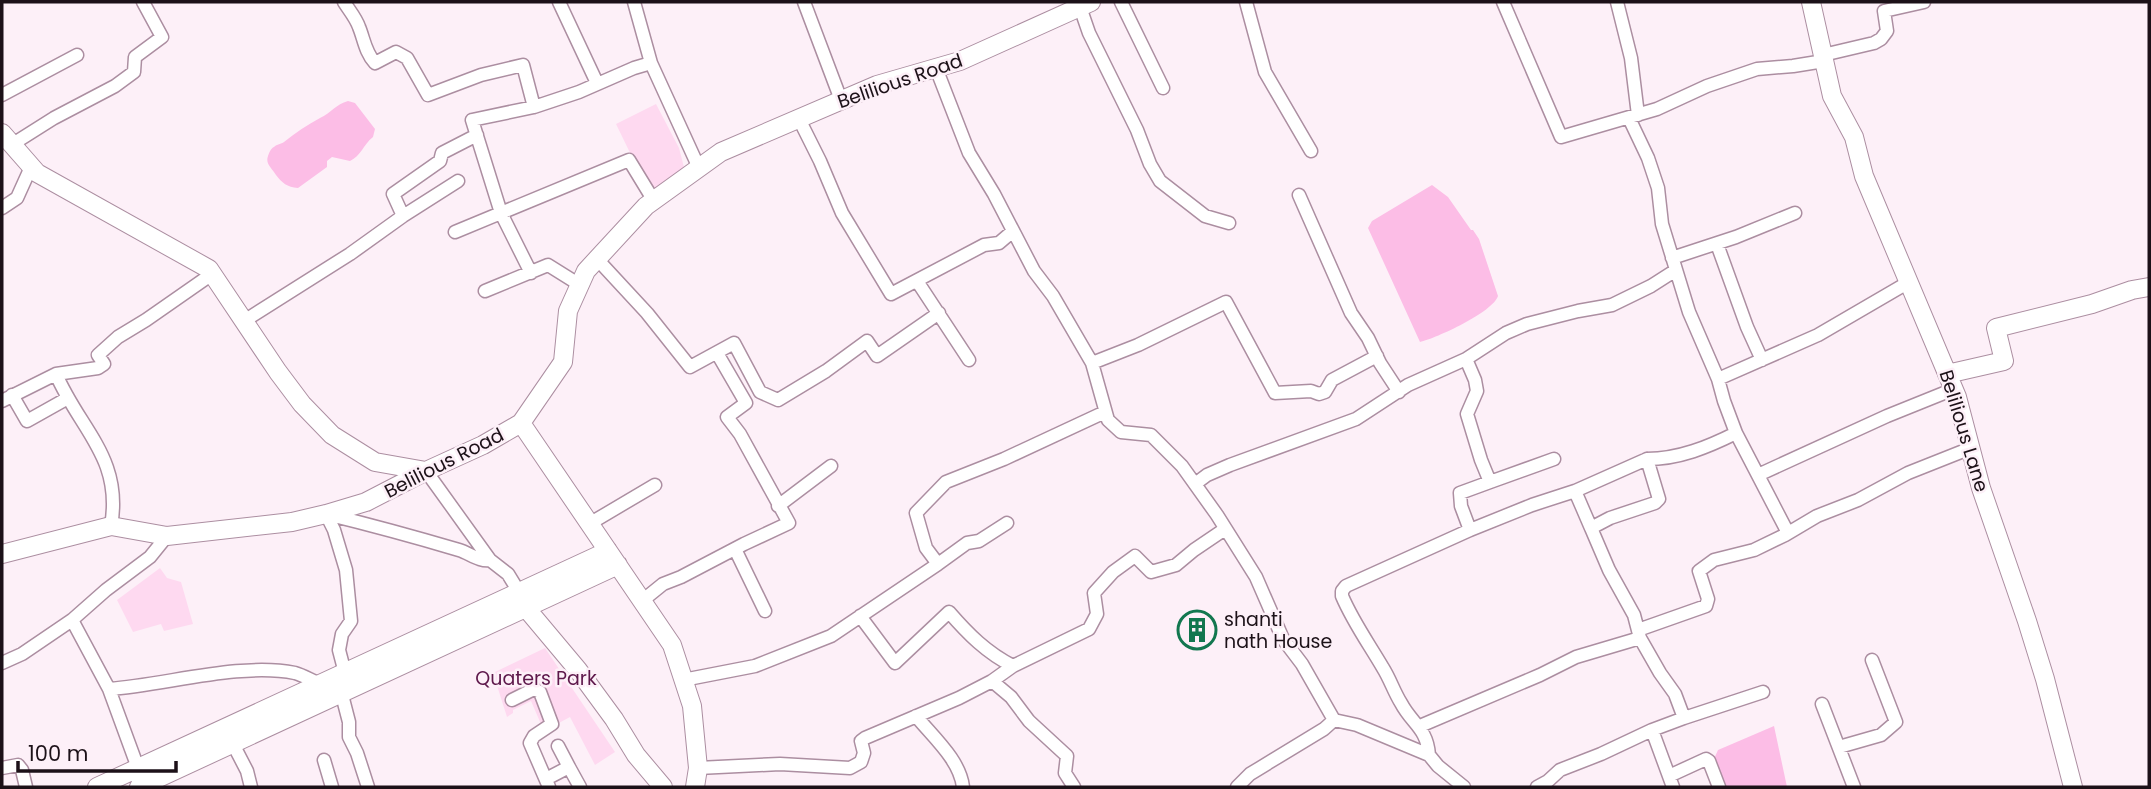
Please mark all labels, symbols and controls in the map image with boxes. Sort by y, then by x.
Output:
street label: Belilious Road [834,47,966,115]
street label: Belilious Lane [1933,367,1995,495]
street label: Belilious Road [380,421,508,505]
place label: shanti nath House [1224,606,1332,655]
building icon: shanti nath House [1176,609,1218,651]
park label: Quaters Park [475,665,597,692]
scale bar [18,730,175,774]
text: 100 m [28,739,88,768]

